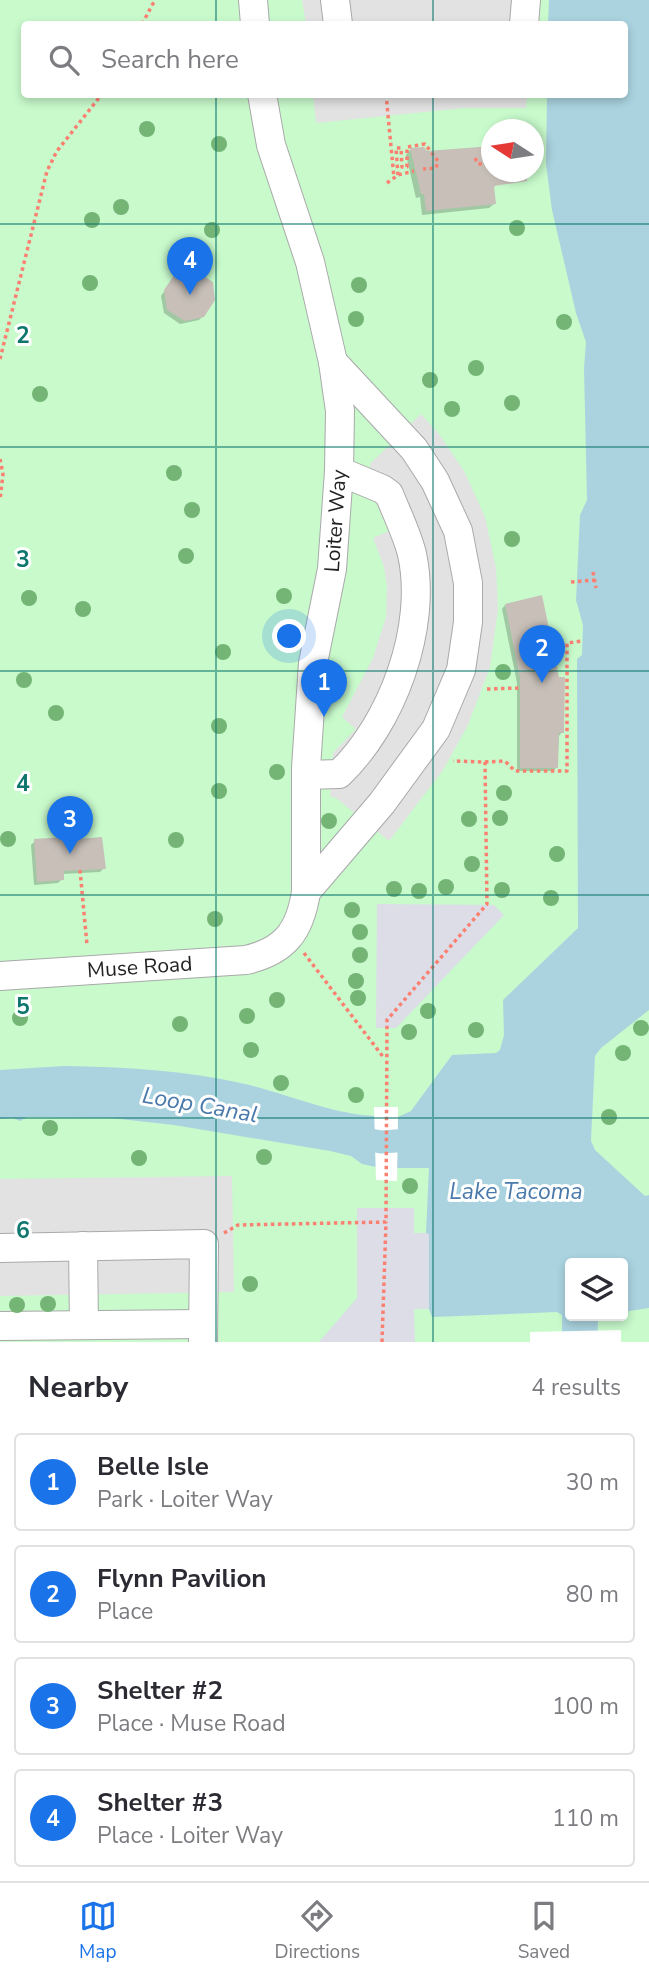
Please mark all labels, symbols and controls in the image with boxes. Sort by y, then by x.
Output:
search box [21,21,628,98]
icon: search [45,41,83,79]
text: Search here [101,42,239,77]
north arrow [481,119,544,182]
pin: 4 [167,237,213,295]
text: 2 [16,320,30,351]
street label: Loiter Way [318,468,353,573]
text: 3 [16,544,30,575]
your location [272,619,306,653]
pin: 2 [519,625,565,683]
pin: 1 [301,659,347,717]
text: 4 [16,768,30,799]
pin: 3 [47,796,93,854]
street label: Muse Road [86,950,193,984]
text: 5 [16,991,30,1022]
water label: Loop Canal [140,1080,260,1130]
water label: Lake Tacoma [449,1176,583,1207]
text: 6 [16,1215,30,1246]
map controls [565,1258,628,1321]
button: layers [565,1258,628,1321]
text: Nearby [28,1367,128,1408]
text: 4 results [531,1372,621,1403]
text: Belle Isle [97,1449,209,1484]
text: 1 [46,1467,60,1498]
text: 30 m [566,1467,619,1498]
text: Park · Loiter Way [97,1484,273,1515]
text: Flynn Pavilion [97,1561,267,1596]
text: 2 [46,1579,60,1610]
text: 80 m [566,1579,619,1610]
text: Place [97,1596,153,1627]
text: Shelter #2 [97,1673,223,1708]
text: 3 [46,1691,60,1722]
text: 100 m [552,1691,619,1722]
text: Place · Muse Road [97,1708,286,1739]
text: Shelter #3 [97,1785,223,1820]
text: 4 [46,1803,60,1834]
text: 110 m [552,1803,619,1834]
text: Place · Loiter Way [97,1820,283,1851]
tab: Map [79,1897,117,1965]
tab: Directions [274,1897,360,1965]
tab: Saved [518,1897,570,1965]

